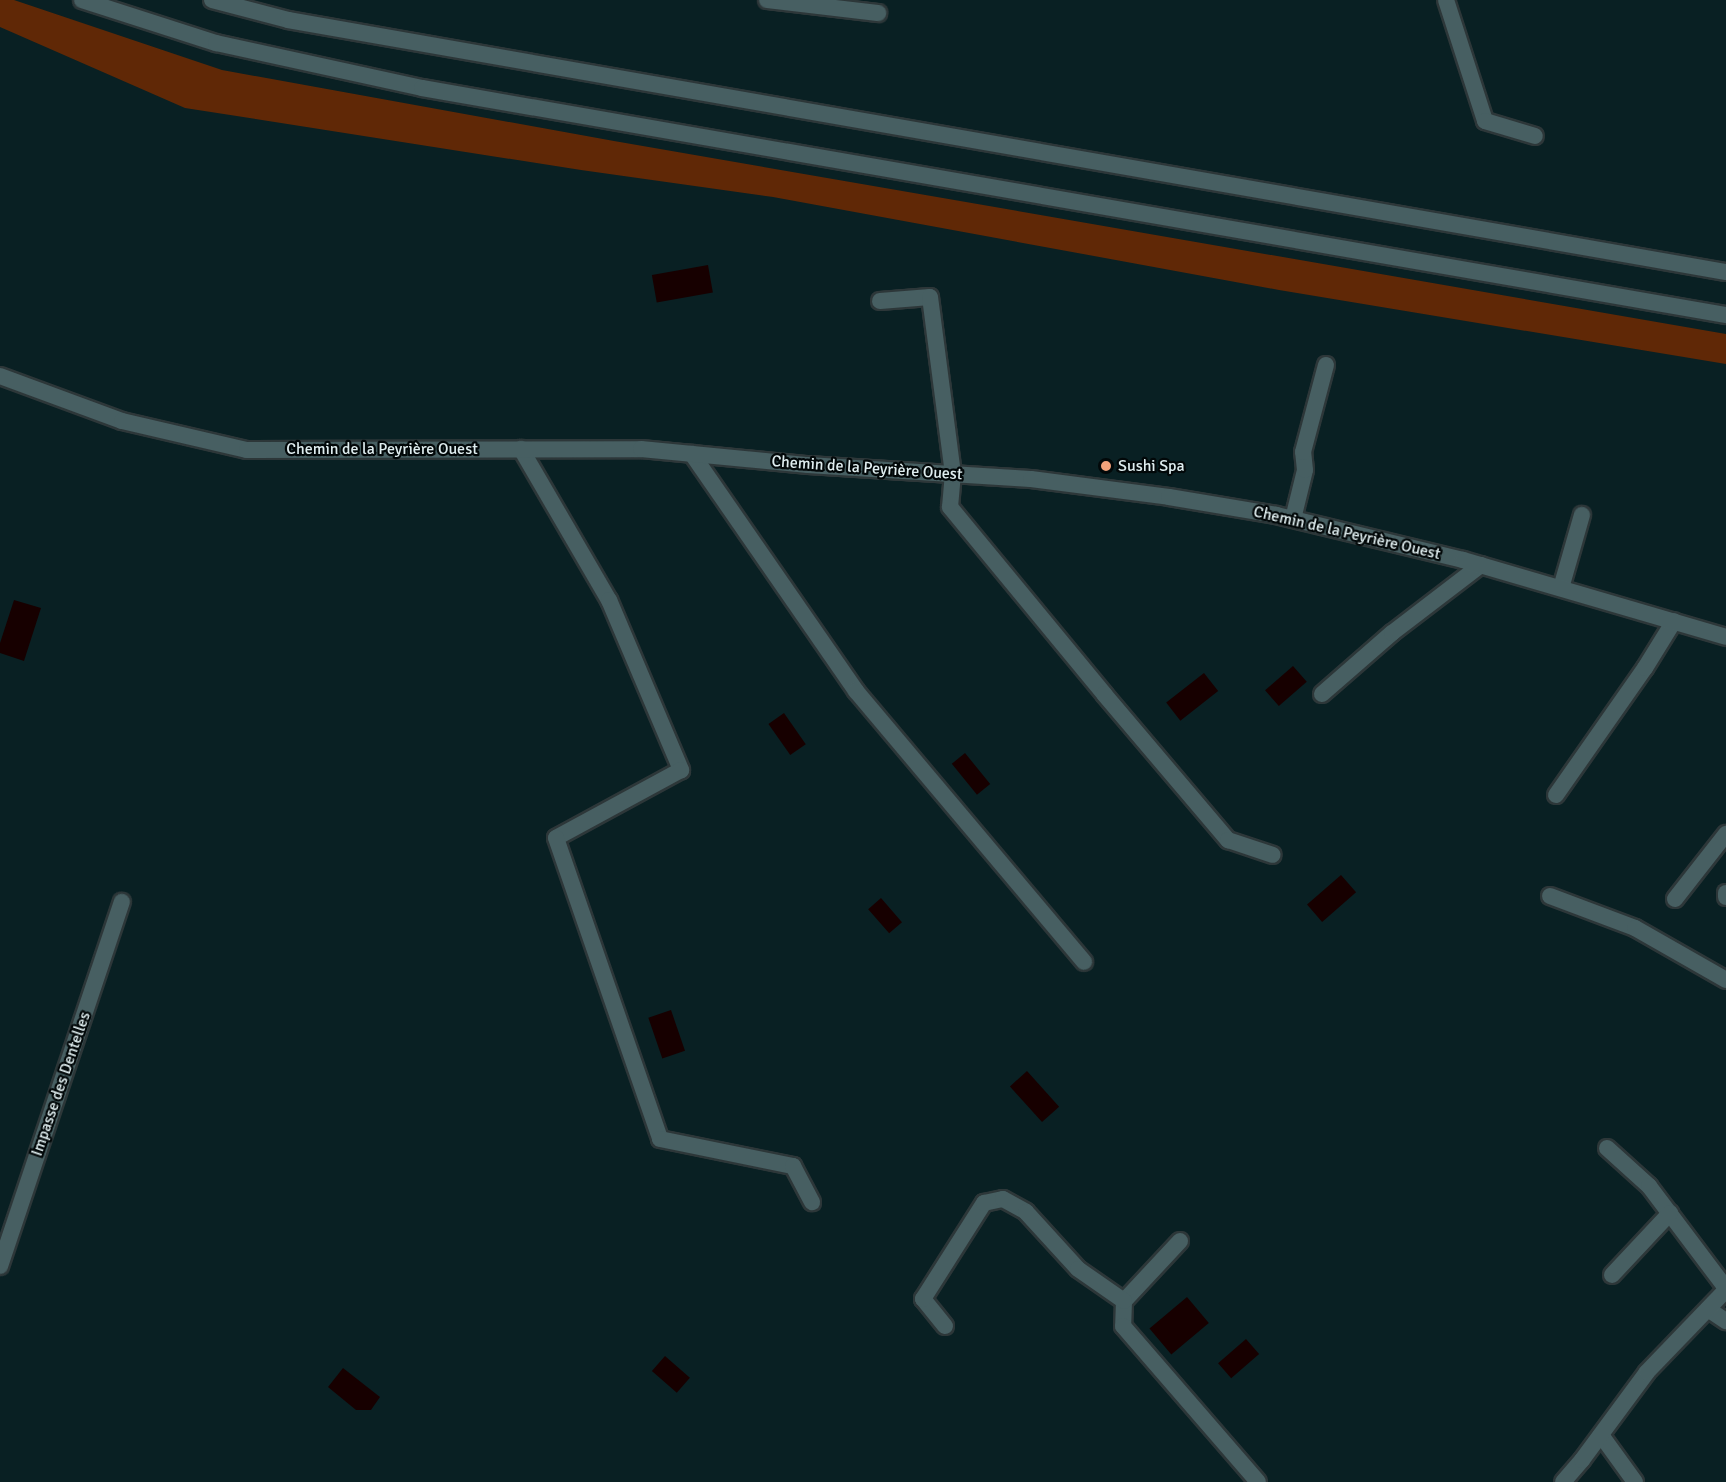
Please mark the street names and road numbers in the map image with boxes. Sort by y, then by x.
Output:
street label: Chemin de la Peyrière Ouest [286,439,478,459]
street label: Chemin de la Peyrière Ouest [771,452,963,484]
street label: Chemin de la Peyrière Ouest [1252,502,1442,564]
street label: Impasse des Dentelles [27,1009,95,1159]

